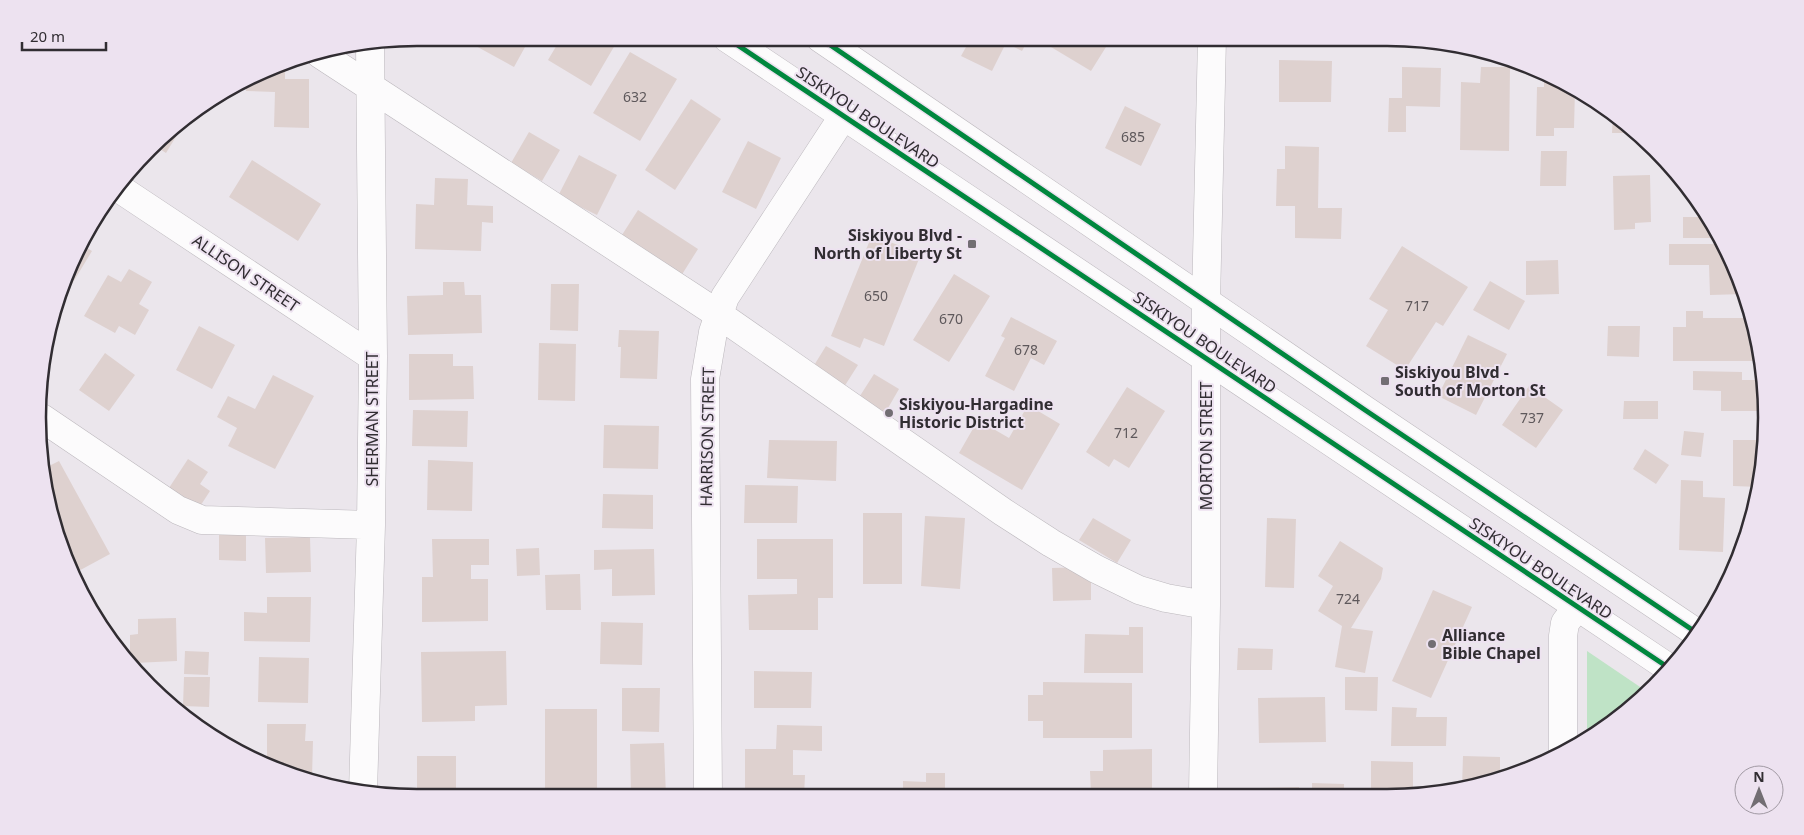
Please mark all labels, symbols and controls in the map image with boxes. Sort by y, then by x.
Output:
scale bar [22,20,106,52]
text: 20 m [30,26,65,46]
street label: SISKIYOU BOULEVARD [792,61,944,173]
house number: 632 [623,87,647,106]
house number: 685 [1121,127,1145,146]
place label: Siskiyou Blvd - North of Liberty St [813,224,962,264]
street label: ALLISON STREET [188,229,304,317]
marker: Siskiyou Blvd - North of Liberty St [966,238,978,250]
house number: 650 [864,286,888,305]
street label: SISKIYOU BOULEVARD [1129,286,1281,398]
house number: 717 [1405,296,1429,315]
house number: 670 [939,309,963,328]
house number: 678 [1014,340,1038,359]
street label: SHERMAN STREET [361,351,383,486]
place label: Siskiyou Blvd - South of Morton St [1395,361,1546,401]
street label: HARRISON STREET [695,367,719,507]
marker: Siskiyou Blvd - South of Morton St [1379,375,1391,387]
street label: MORTON STREET [1195,382,1217,510]
place label: Siskiyou-Hargadine Historic District [899,393,1053,433]
marker: Siskiyou-Hargadine Historic District [883,407,895,419]
house number: 737 [1520,408,1544,427]
house number: 712 [1114,423,1138,442]
street label: SISKIYOU BOULEVARD [1465,512,1617,624]
house number: 724 [1336,589,1360,608]
place label: Alliance Bible Chapel [1442,624,1541,664]
marker: Alliance Bible Chapel [1426,638,1438,650]
north arrow [1734,765,1784,815]
text: N [1753,767,1765,786]

